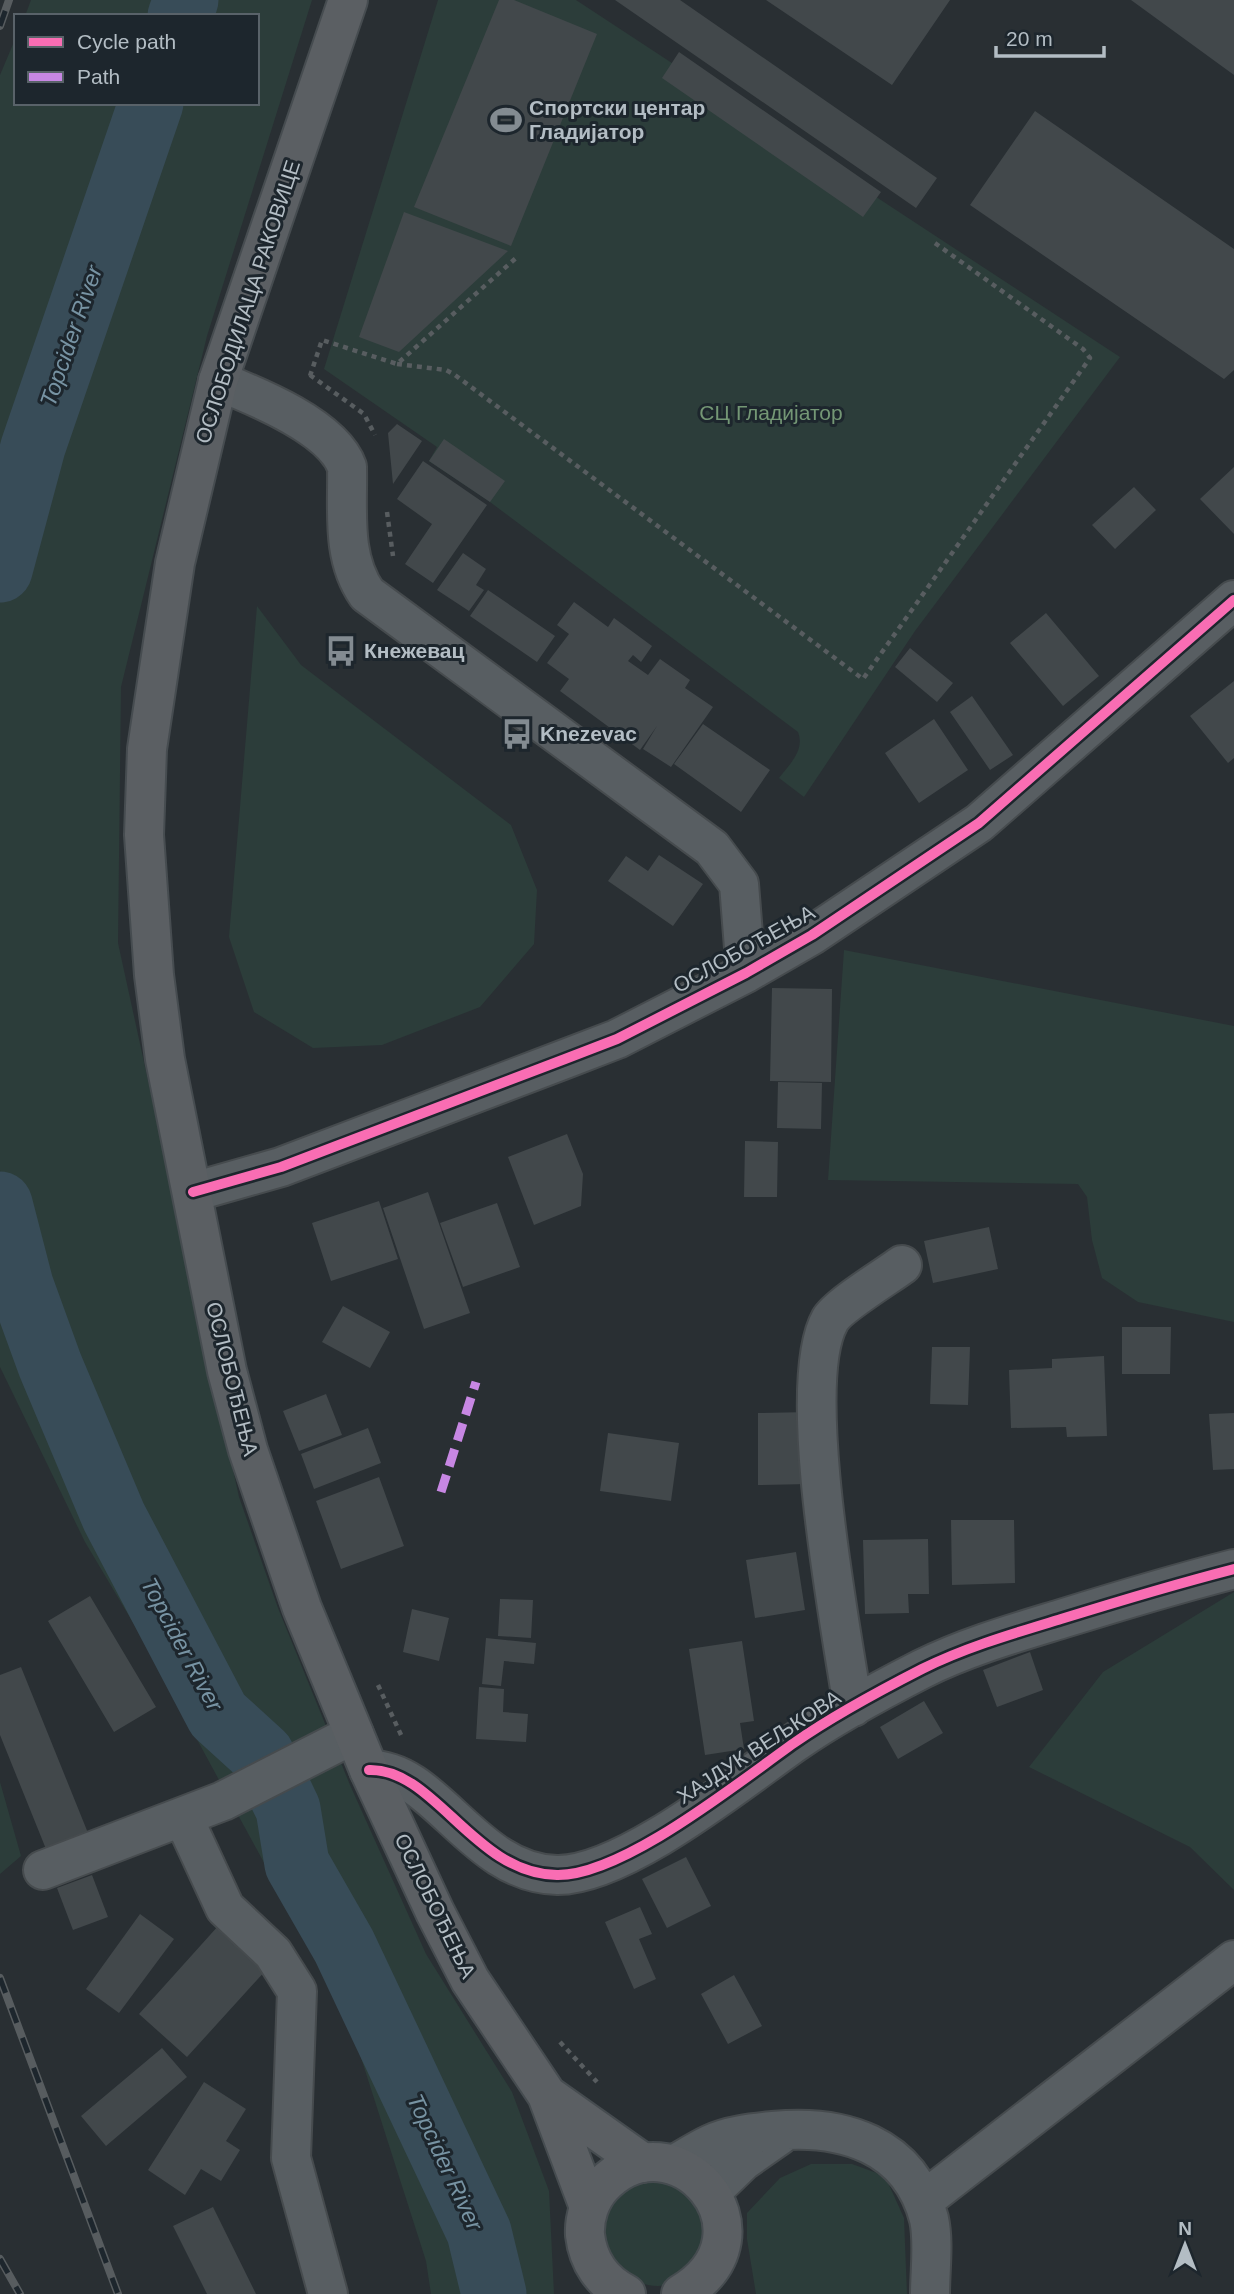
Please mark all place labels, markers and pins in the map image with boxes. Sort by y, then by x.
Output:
place label: Спортски центар Гладијатор [529,96,705,143]
sports icon: Спортски центар Гладијатор [489,103,523,137]
bus stop icon: Кнежевац [324,634,358,668]
place label: Кнежевац [364,639,465,662]
bus stop icon: Knezevac [500,717,534,751]
place label: Knezevac [540,722,637,745]

